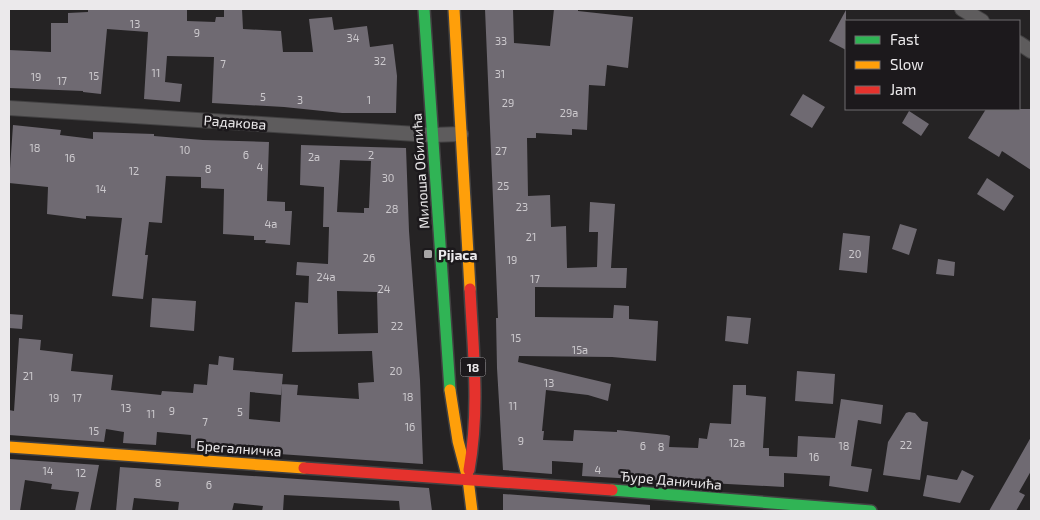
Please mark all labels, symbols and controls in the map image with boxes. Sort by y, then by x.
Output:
house number: 13 [130,17,140,30]
legend [845,20,1020,110]
house number: 9 [194,26,200,39]
text: Fast [890,30,920,48]
house number: 34 [347,31,360,44]
house number: 33 [495,34,507,47]
house number: 32 [374,54,386,67]
text: Slow [890,55,924,73]
house number: 7 [220,57,226,70]
house number: 11 [152,66,160,79]
house number: 31 [495,67,505,80]
house number: 15 [89,69,99,82]
house number: 19 [31,70,41,83]
house number: 17 [57,74,67,87]
text: Jam [890,80,916,98]
house number: 5 [260,90,266,103]
house number: 3 [297,93,303,106]
house number: 1 [367,93,371,106]
house number: 29 [502,96,514,109]
house number: 29a [560,106,578,119]
street label: Радакова [203,111,267,133]
street label: Милоша Обилића [407,113,433,229]
house number: 18 [29,141,41,154]
house number: 10 [179,143,191,156]
house number: 27 [495,144,507,157]
house number: 6 [243,148,249,161]
house number: 2 [368,148,374,161]
house number: 2a [308,150,320,163]
house number: 16 [65,151,75,164]
house number: 4 [257,160,264,173]
house number: 8 [205,162,211,175]
house number: 12 [129,164,139,177]
house number: 30 [382,171,394,184]
house number: 25 [497,179,509,192]
house number: 14 [95,182,107,195]
house number: 23 [516,200,528,213]
house number: 28 [386,202,398,215]
house number: 4a [265,217,277,230]
house number: 21 [526,230,536,243]
place label: Pijaca [438,246,477,263]
house number: 20 [849,247,861,260]
marker: Pijaca [422,248,434,260]
house number: 26 [363,251,375,264]
house number: 19 [507,253,517,266]
house number: 24a [317,270,336,283]
house number: 17 [530,272,540,285]
house number: 24 [378,282,391,295]
house number: 22 [391,319,403,332]
house number: 15 [511,331,521,344]
house number: 15a [572,343,588,356]
road number: 18 [460,358,486,377]
house number: 20 [390,364,402,377]
house number: 21 [23,369,33,382]
house number: 13 [544,376,554,389]
house number: 18 [402,390,414,403]
house number: 19 [49,391,59,404]
house number: 17 [72,391,82,404]
house number: 11 [509,399,517,412]
house number: 13 [121,401,131,414]
house number: 9 [169,404,175,417]
house number: 5 [237,405,243,418]
house number: 11 [147,407,155,420]
house number: 7 [202,415,208,428]
house number: 16 [405,420,415,433]
house number: 15 [89,424,99,437]
house number: 9 [518,434,524,447]
house number: 12a [729,436,745,449]
street label: Брегалничка [196,437,282,459]
house number: 22 [900,438,912,451]
house number: 6 [640,439,646,452]
house number: 18 [838,439,850,452]
house number: 8 [658,440,664,453]
house number: 16 [809,450,819,463]
house number: 4 [595,463,602,476]
house number: 14 [42,464,54,477]
house number: 12 [76,466,86,479]
street label: Ђуре Даничића [619,467,723,493]
house number: 8 [155,476,161,489]
house number: 6 [206,478,212,491]

